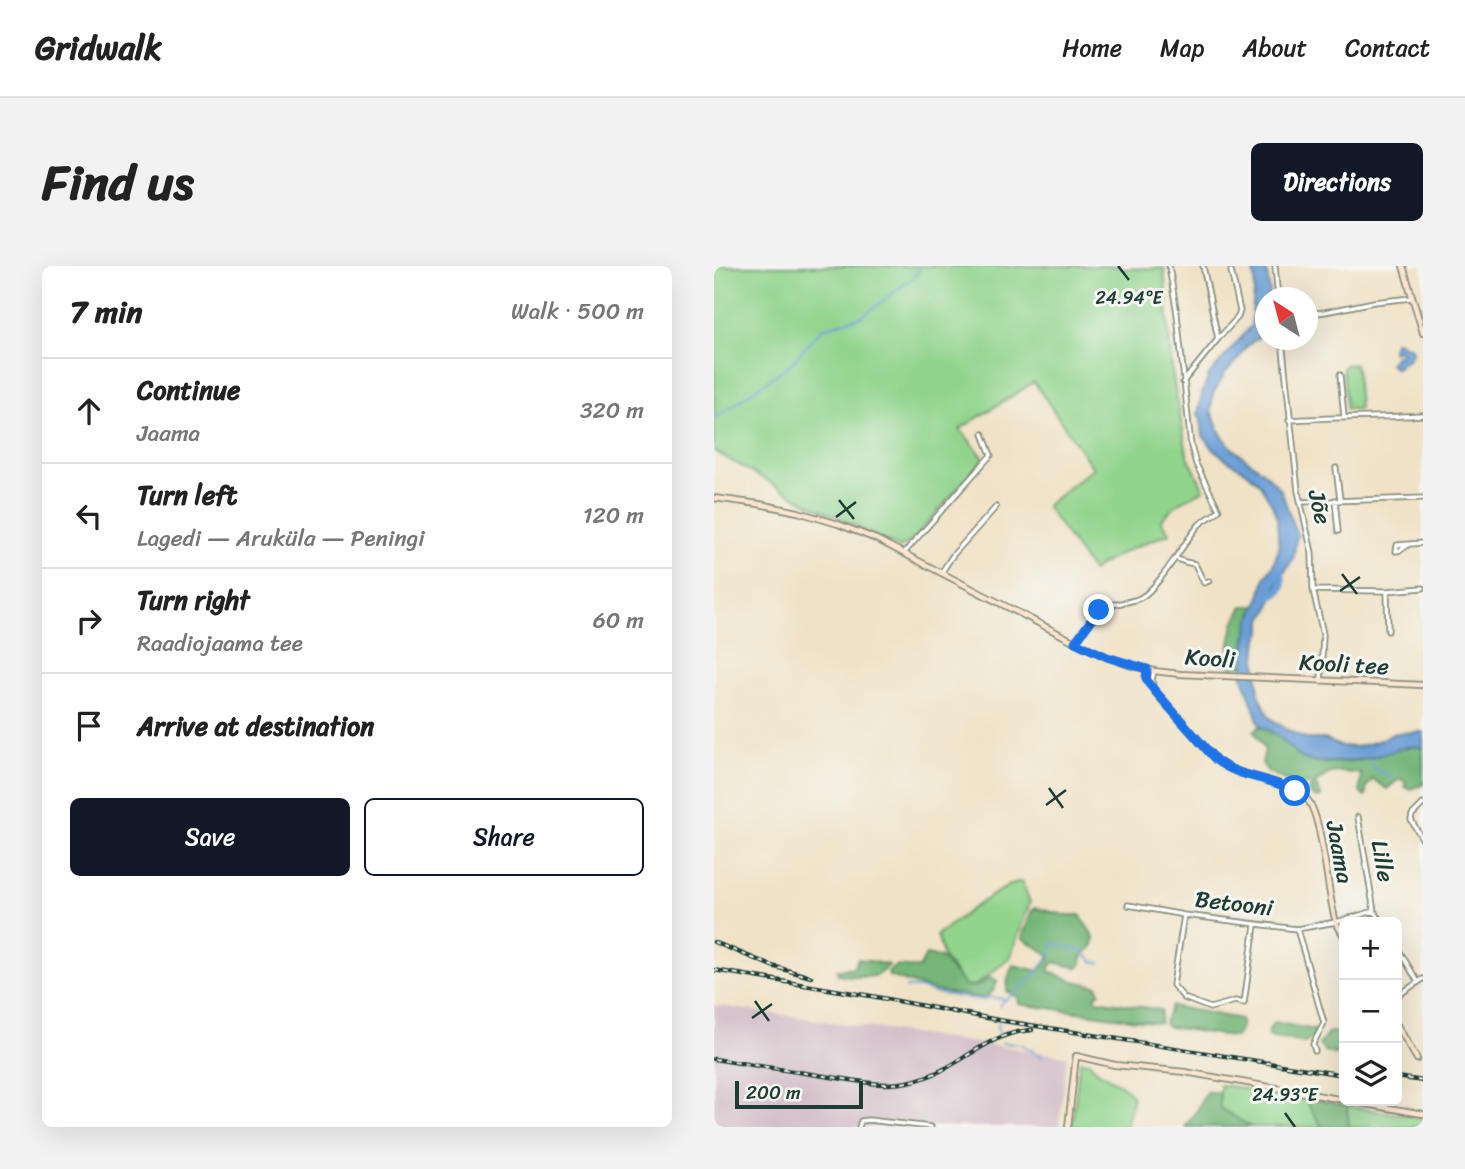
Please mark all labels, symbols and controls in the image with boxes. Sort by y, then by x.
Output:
text: Gridwalk [35,19,162,77]
text: Home [1062,27,1122,69]
text: Map [1160,27,1204,69]
text: About [1242,27,1307,69]
text: Contact [1345,27,1430,69]
text: Find us [42,139,194,226]
button: Directions [1251,143,1423,221]
text: 24.94°E [1095,282,1164,314]
text: 7 min [70,285,142,339]
north arrow [1255,287,1318,350]
text: Walk · 500 m [511,291,644,332]
text: Continue [137,367,240,413]
text: 320 m [580,390,644,431]
icon: ahead [70,392,108,430]
text: Jaama [137,413,200,454]
text: Turn left [137,472,237,518]
street label: Jõe [1295,485,1343,529]
text: 120 m [583,495,644,536]
icon: left [70,497,108,535]
text: Lagedi — Aruküla — Peningi [137,518,425,559]
text: Turn right [137,577,250,623]
route end [1083,594,1114,625]
text: 60 m [593,600,644,641]
icon: right [70,602,108,640]
text: Raadiojaama tee [137,623,303,664]
street label: Kooli [1183,636,1237,681]
street label: Kooli tee [1298,642,1390,687]
text: Arrive at destination [137,703,374,749]
icon: arrive [70,707,108,745]
route start [1279,775,1310,806]
button: Save [70,798,350,876]
button: Share [364,798,644,876]
street label: Jaama [1313,816,1366,887]
street label: Lille [1359,837,1406,885]
street label: Betooni [1193,878,1276,929]
map controls [1339,917,1402,1106]
button: + [1339,917,1402,980]
button: − [1339,980,1402,1043]
button: layers [1339,1043,1402,1106]
text: 200 m [746,1076,801,1109]
scale bar [735,1078,863,1110]
text: 24.93°E [1252,1079,1319,1111]

